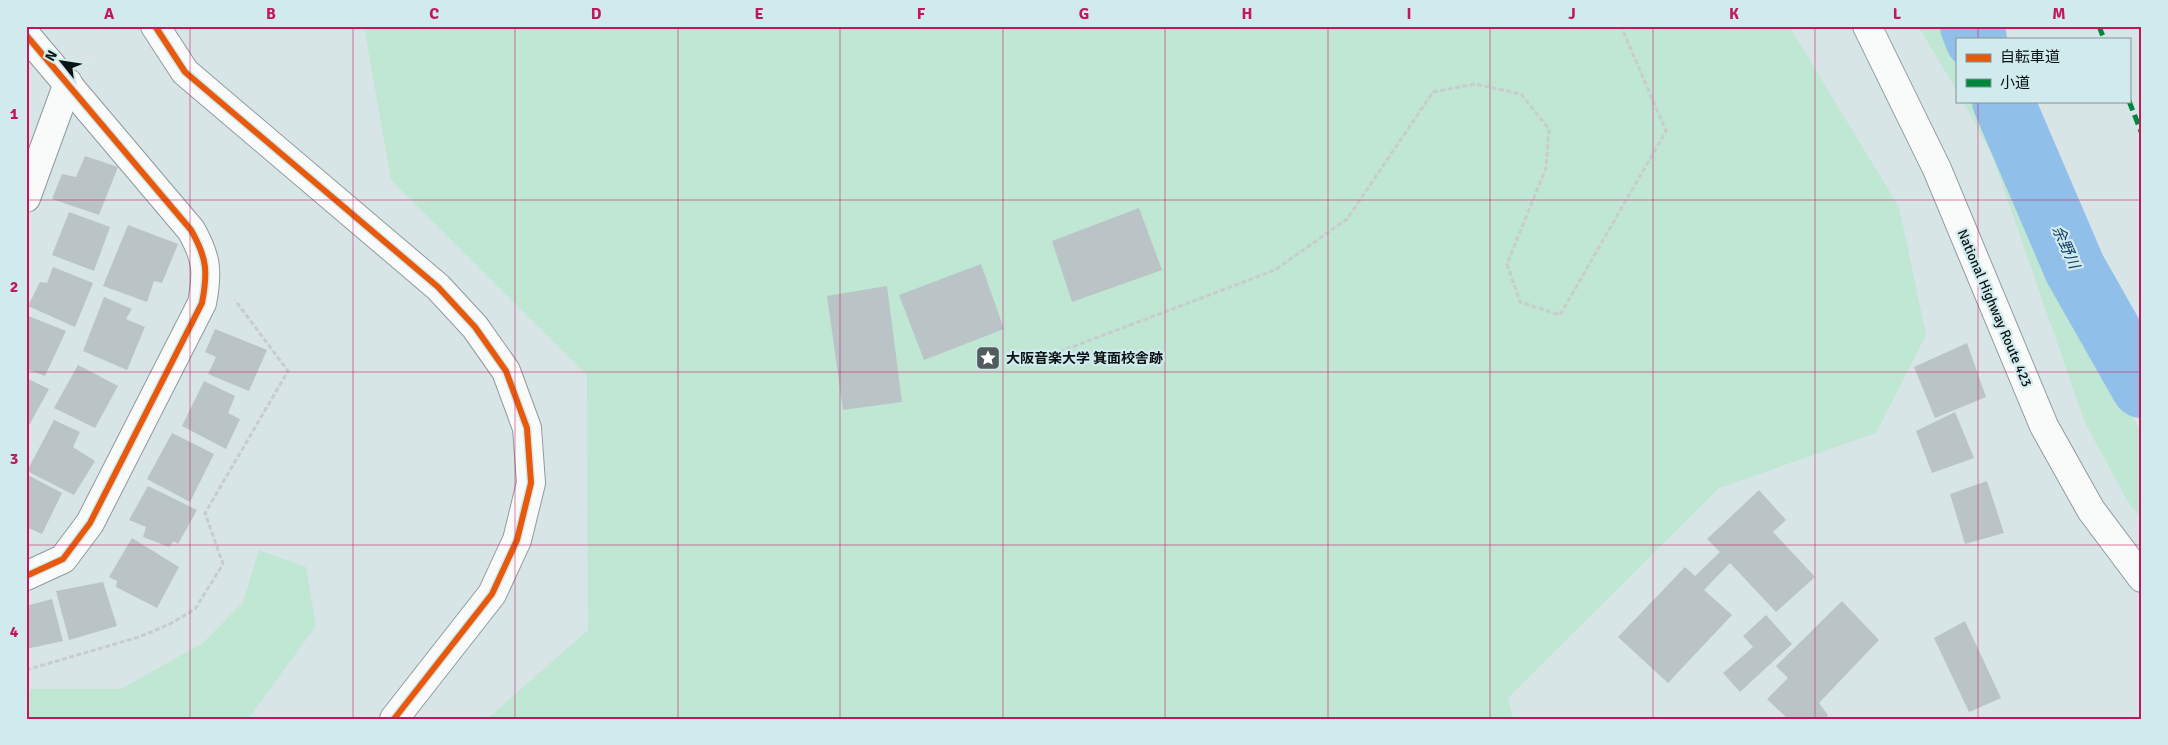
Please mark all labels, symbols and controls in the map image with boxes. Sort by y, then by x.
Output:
text: A [104,4,115,24]
text: B [266,4,276,24]
text: C [429,4,439,24]
text: D [591,4,602,24]
text: E [754,4,764,24]
text: F [917,4,926,24]
text: G [1079,4,1089,24]
text: H [1242,4,1252,24]
text: I [1406,4,1412,24]
text: J [1568,4,1576,24]
text: K [1729,4,1739,24]
text: L [1893,4,1902,24]
text: M [2052,4,2066,24]
north arrow [38,38,88,88]
legend [1956,38,2130,102]
text: N [41,47,61,64]
text: 自転車道 [2000,48,2060,66]
text: 小道 [2000,74,2030,92]
text: 1 [10,104,19,124]
water label: 余野川 [2049,223,2084,273]
street label: National Highway Route 423 [1954,227,2036,390]
text: 2 [10,277,18,297]
place icon: 大阪音楽大学 箕面校舎跡 [975,345,1001,371]
place label: 大阪音楽大学 箕面校舎跡 [1006,350,1163,367]
text: 3 [10,449,18,469]
text: 4 [10,622,19,642]

